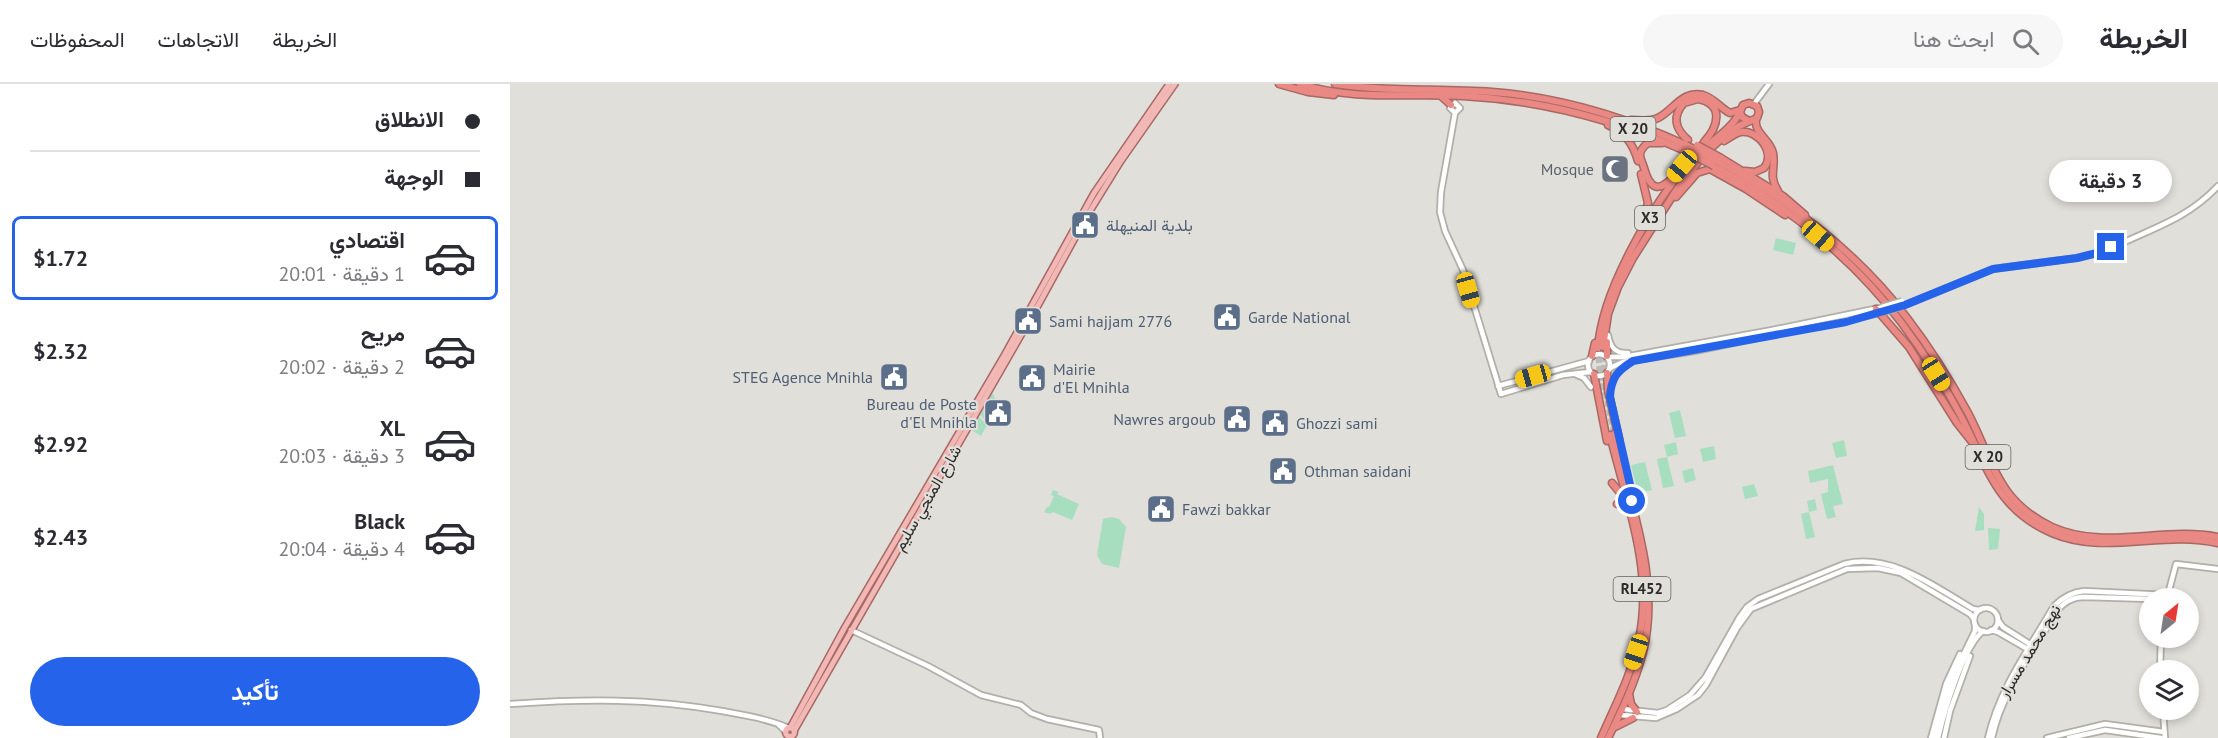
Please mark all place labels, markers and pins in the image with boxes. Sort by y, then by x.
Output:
mosque icon: Mosque [1599,153,1631,185]
place label: Mosque [1541,159,1594,179]
public building icon: بلدية المنيهلة [1069,209,1101,241]
place label: بلدية المنيهلة [1106,215,1193,236]
public building icon: Garde National [1211,301,1243,333]
public building icon: Sami hajjam 2776 [1012,305,1044,337]
place label: Garde National [1248,307,1351,327]
place label: Sami hajjam 2776 [1049,311,1172,331]
place label: Mairie d'El Mnihla [1053,359,1130,397]
public building icon: STEG Agence Mnihla [878,361,910,393]
public building icon: Mairie d'El Mnihla [1016,362,1048,394]
place label: STEG Agence Mnihla [733,367,873,387]
place label: Bureau de Poste d'El Mnihla [867,394,977,432]
public building icon: Bureau de Poste d'El Mnihla [982,397,1014,429]
public building icon: Nawres argoub [1221,403,1253,435]
public building icon: Ghozzi sami [1259,407,1291,439]
place label: Nawres argoub [1113,409,1216,429]
place label: Ghozzi sami [1296,413,1378,433]
public building icon: Othman saidani [1267,455,1299,487]
place label: Othman saidani [1304,461,1412,481]
public building icon: Fawzi bakkar [1145,493,1177,525]
place label: Fawzi bakkar [1182,499,1271,519]

